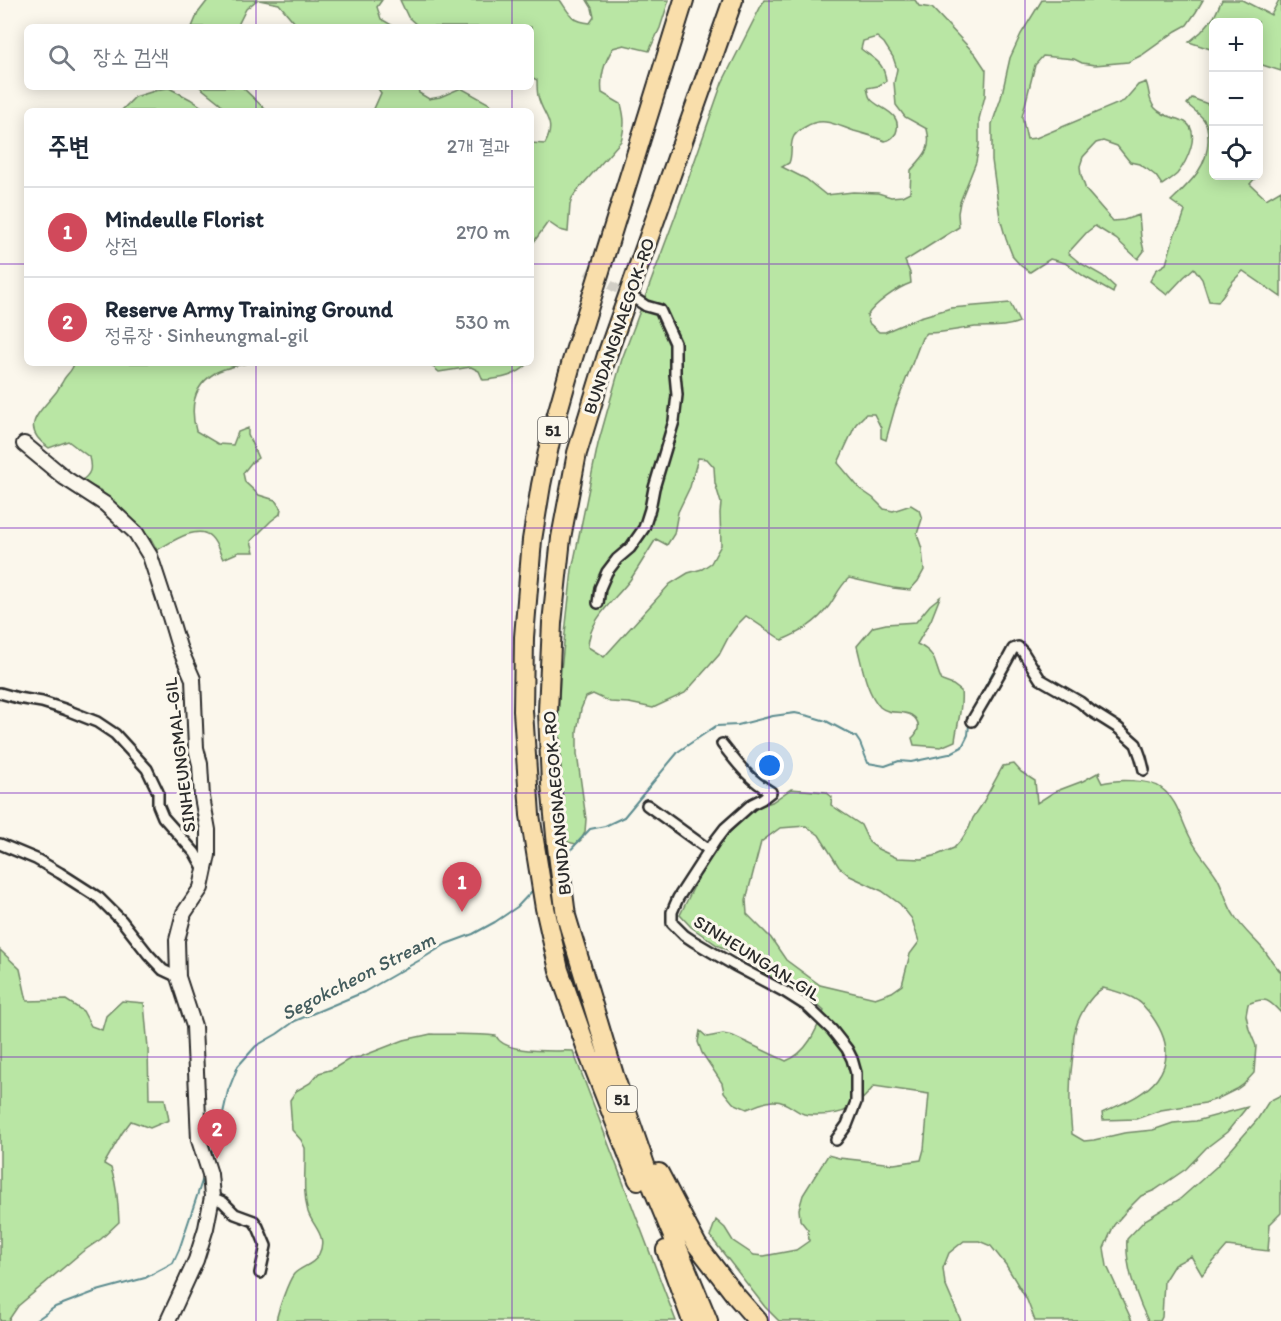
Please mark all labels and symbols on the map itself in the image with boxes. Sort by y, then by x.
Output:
street label: BUNDANGNAEGOK-RO [578,235,660,417]
road number: 51 [538,417,568,443]
street label: SINHEUNGMAL-GIL [160,676,200,834]
street label: BUNDANGNAEGOK-RO [538,710,576,896]
your location [755,751,784,780]
pin: 1 [442,862,482,912]
street label: SINHEUNGAN-GIL [690,910,824,1006]
water label: Segokcheon Stream [277,926,440,1025]
road number: 51 [607,1086,637,1112]
pin: 2 [198,1110,236,1159]

